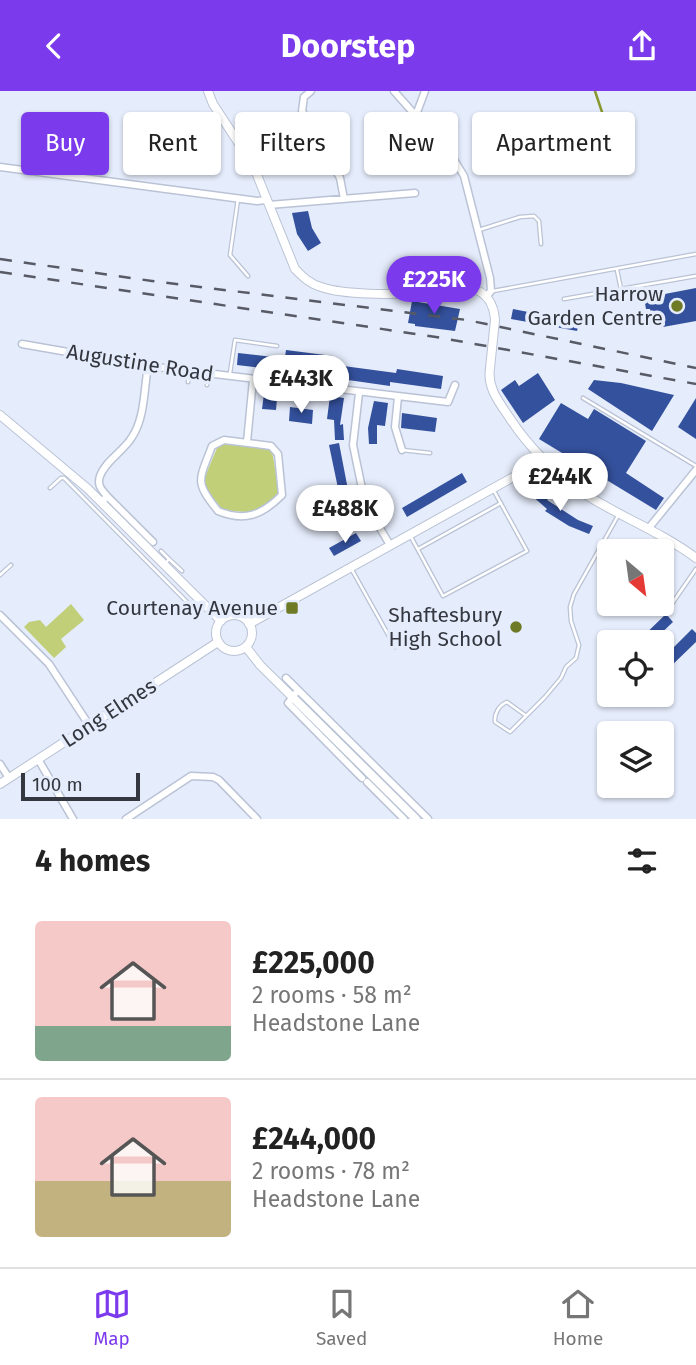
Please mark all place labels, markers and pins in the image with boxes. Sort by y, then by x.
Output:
pin: £225K [385,257,483,316]
place label: Harrow Garden Centre [527,281,663,331]
marker: Harrow Garden Centre [669,298,685,314]
pin: £443K [252,355,350,415]
pin: £244K [511,453,609,513]
pin: £488K [296,485,394,545]
place label: Courtenay Avenue [106,595,278,621]
marker: Courtenay Avenue [284,600,300,616]
place label: Shaftesbury High School [388,602,503,652]
marker: Shaftesbury High School [508,619,524,635]

